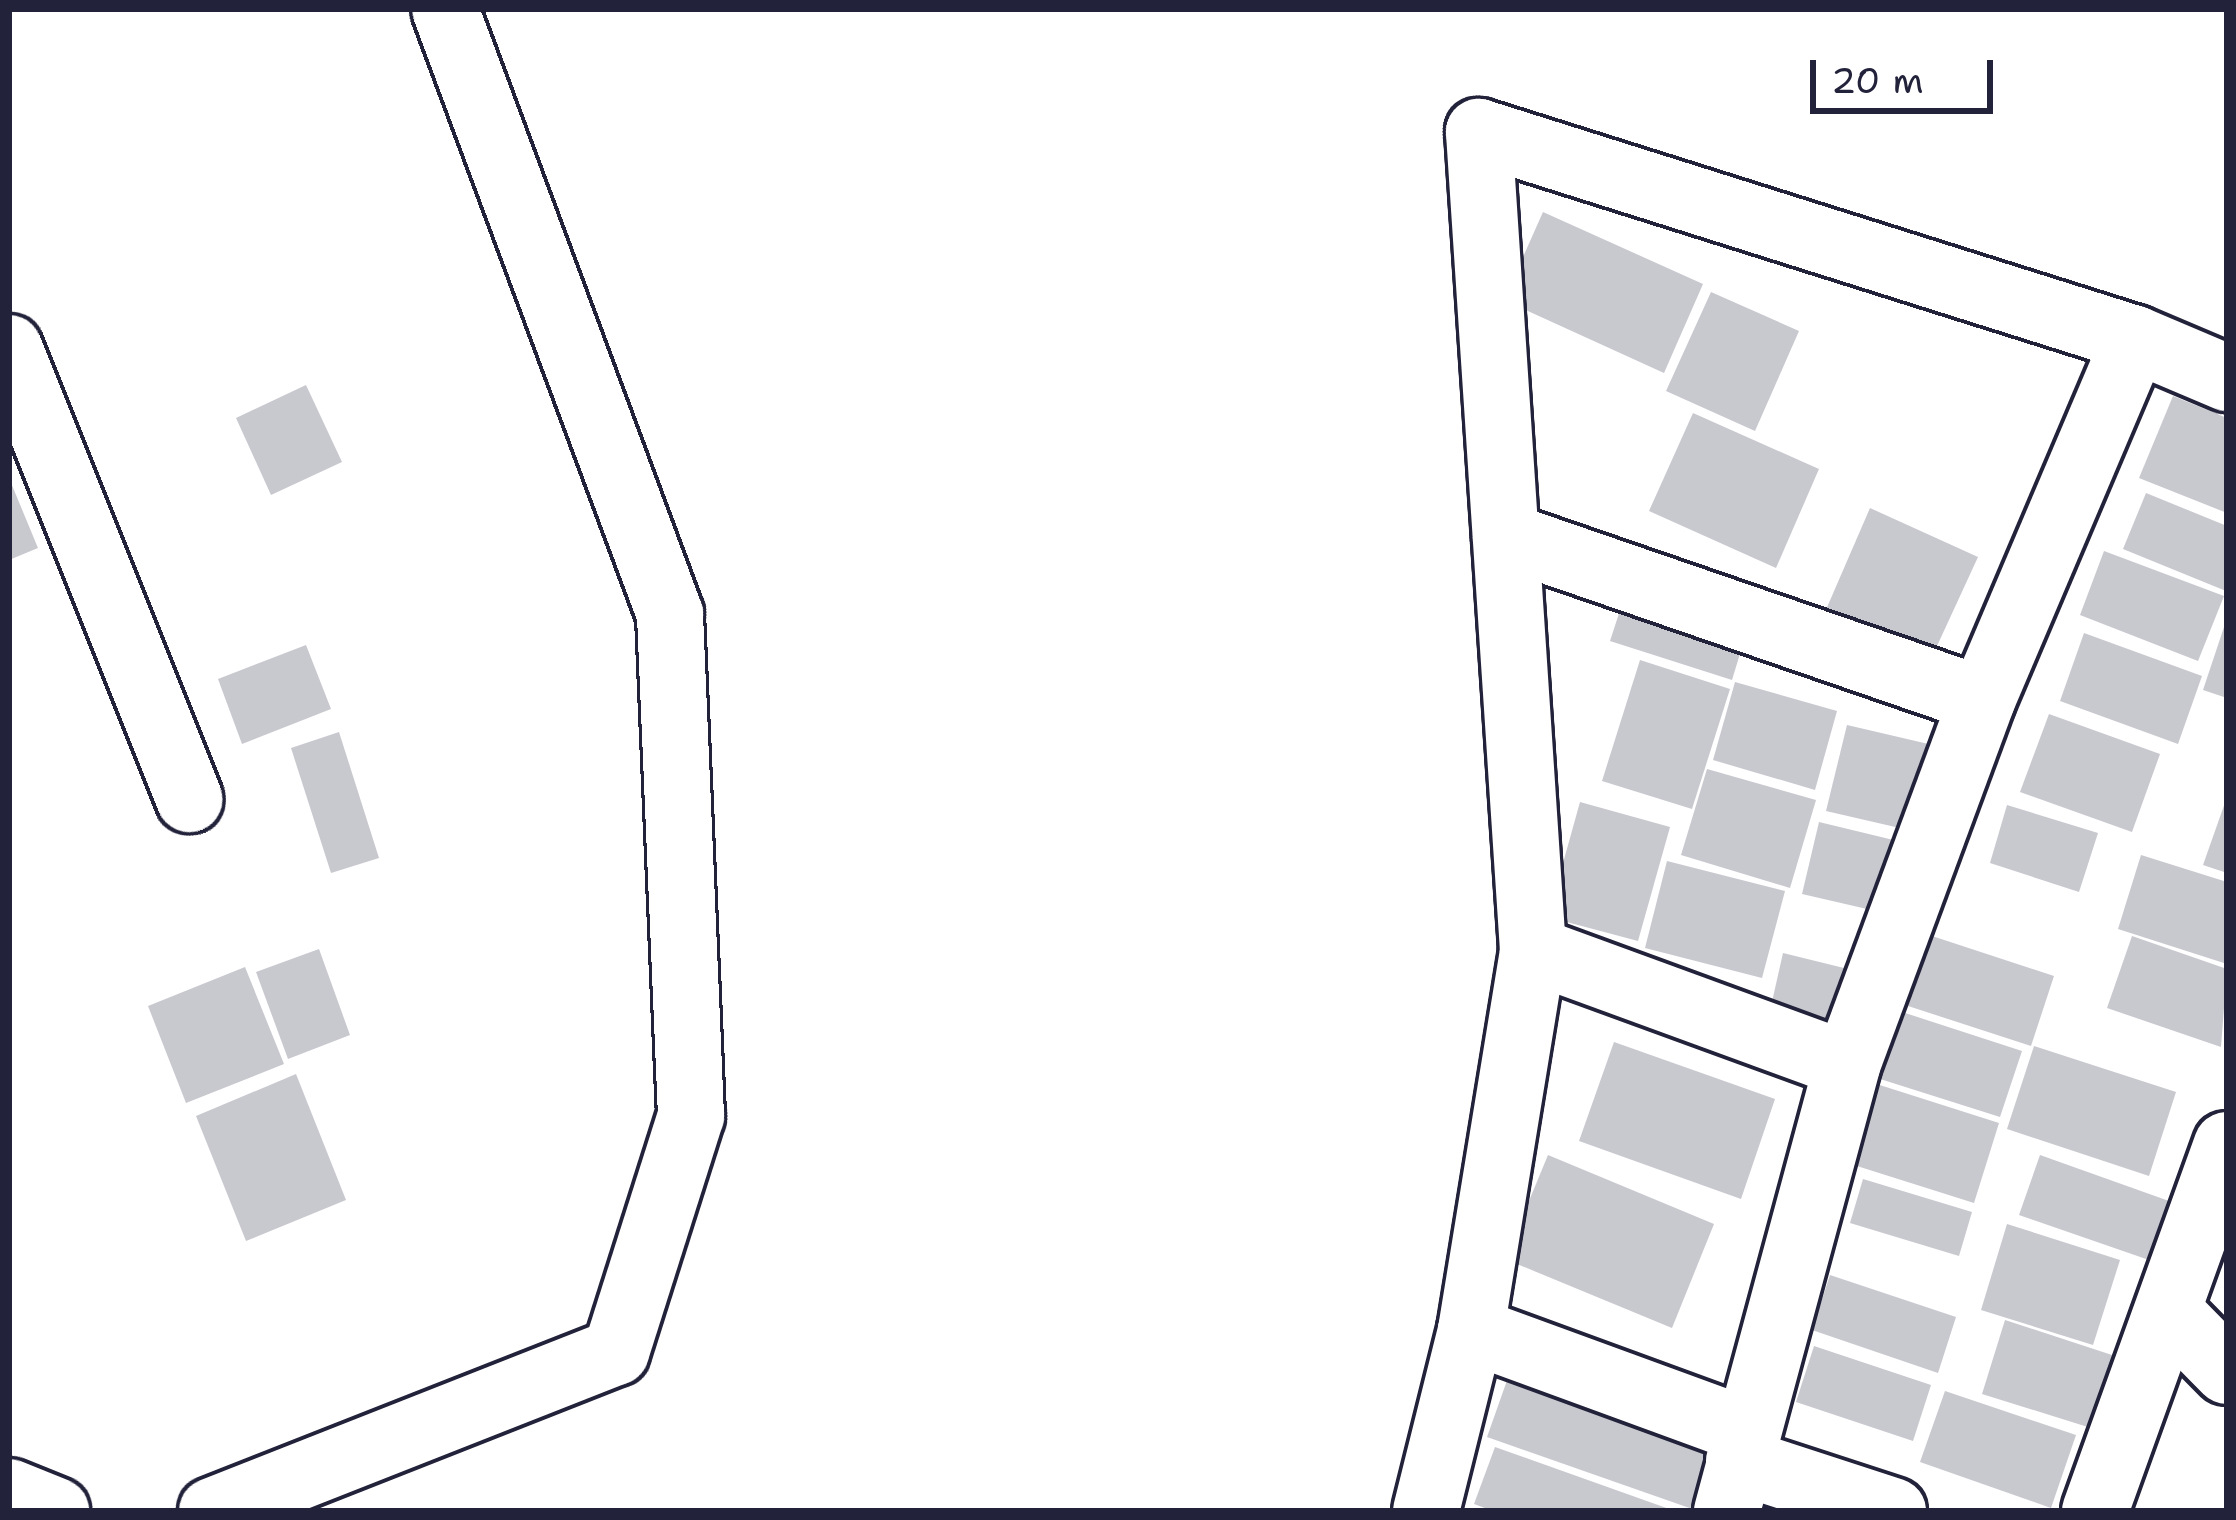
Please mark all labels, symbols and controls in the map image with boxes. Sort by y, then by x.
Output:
scale bar [1816,36,1999,110]
text: 20 m [1831,56,1924,105]

